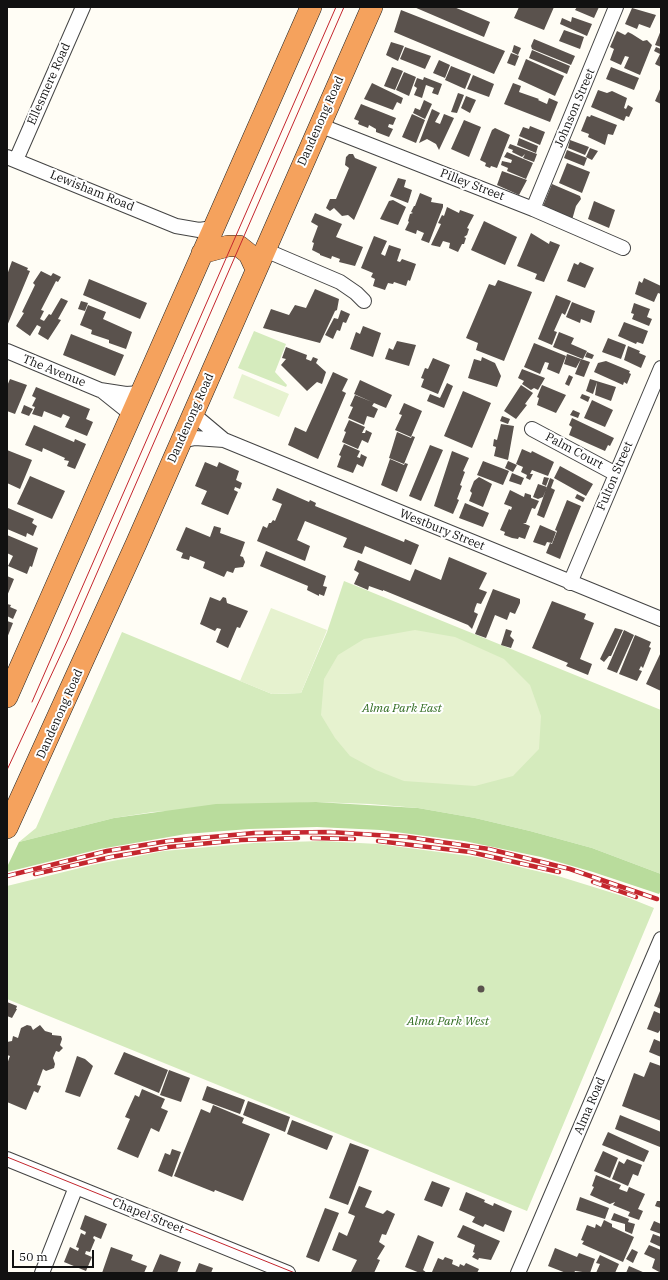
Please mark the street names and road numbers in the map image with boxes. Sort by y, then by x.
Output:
street label: Ellesmere Road [24,41,74,127]
street label: Johnson Street [552,66,598,150]
street label: Dandenong Road [295,74,347,168]
street label: Pilley Street [438,166,506,204]
street label: Lewisham Road [48,168,136,214]
street label: The Avenue [20,352,88,390]
street label: Dandenong Road [165,371,217,465]
street label: Palm Court [543,430,605,472]
street label: Fulton Street [594,439,636,513]
street label: Westbury Street [397,506,487,554]
street label: Dandenong Road [34,667,86,761]
street label: Alma Road [571,1075,609,1137]
street label: Chapel Street [110,1195,186,1237]

